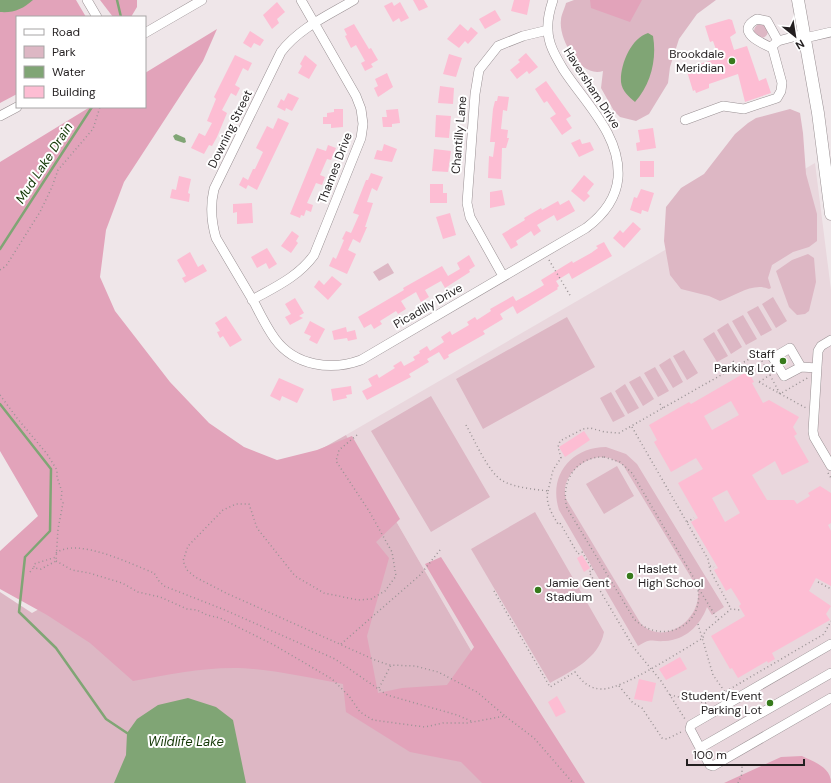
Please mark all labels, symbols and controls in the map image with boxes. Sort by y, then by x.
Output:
legend [16,16,146,108]
north arrow [775,16,815,56]
text: Road [52,24,80,40]
text: N [793,37,807,53]
text: Park [52,44,76,60]
street label: Haversham Drive [560,44,624,132]
place label: Brookdale Meridian [669,46,724,76]
marker: Brookdale Meridian [727,56,737,66]
text: Water [52,64,86,80]
text: Building [52,84,96,100]
street label: Downing Street [204,87,256,171]
street label: Chantilly Lane [448,95,470,175]
water label: Mud Lake Drain [11,119,77,207]
street label: Thames Drive [314,130,356,206]
street label: Picadilly Drive [391,280,466,332]
place label: Staff Parking Lot [714,346,775,376]
marker: Staff Parking Lot [778,356,788,366]
place label: Haslett High School [638,561,703,591]
marker: Haslett High School [625,571,635,581]
place label: Jamie Gent Stadium [546,575,610,605]
marker: Jamie Gent Stadium [533,585,543,595]
place label: Student/Event Parking Lot [681,688,762,718]
marker: Student/Event Parking Lot [765,698,775,708]
water label: Wildlife Lake [148,733,224,750]
scale bar [687,741,804,767]
text: 100 m [693,747,727,763]

